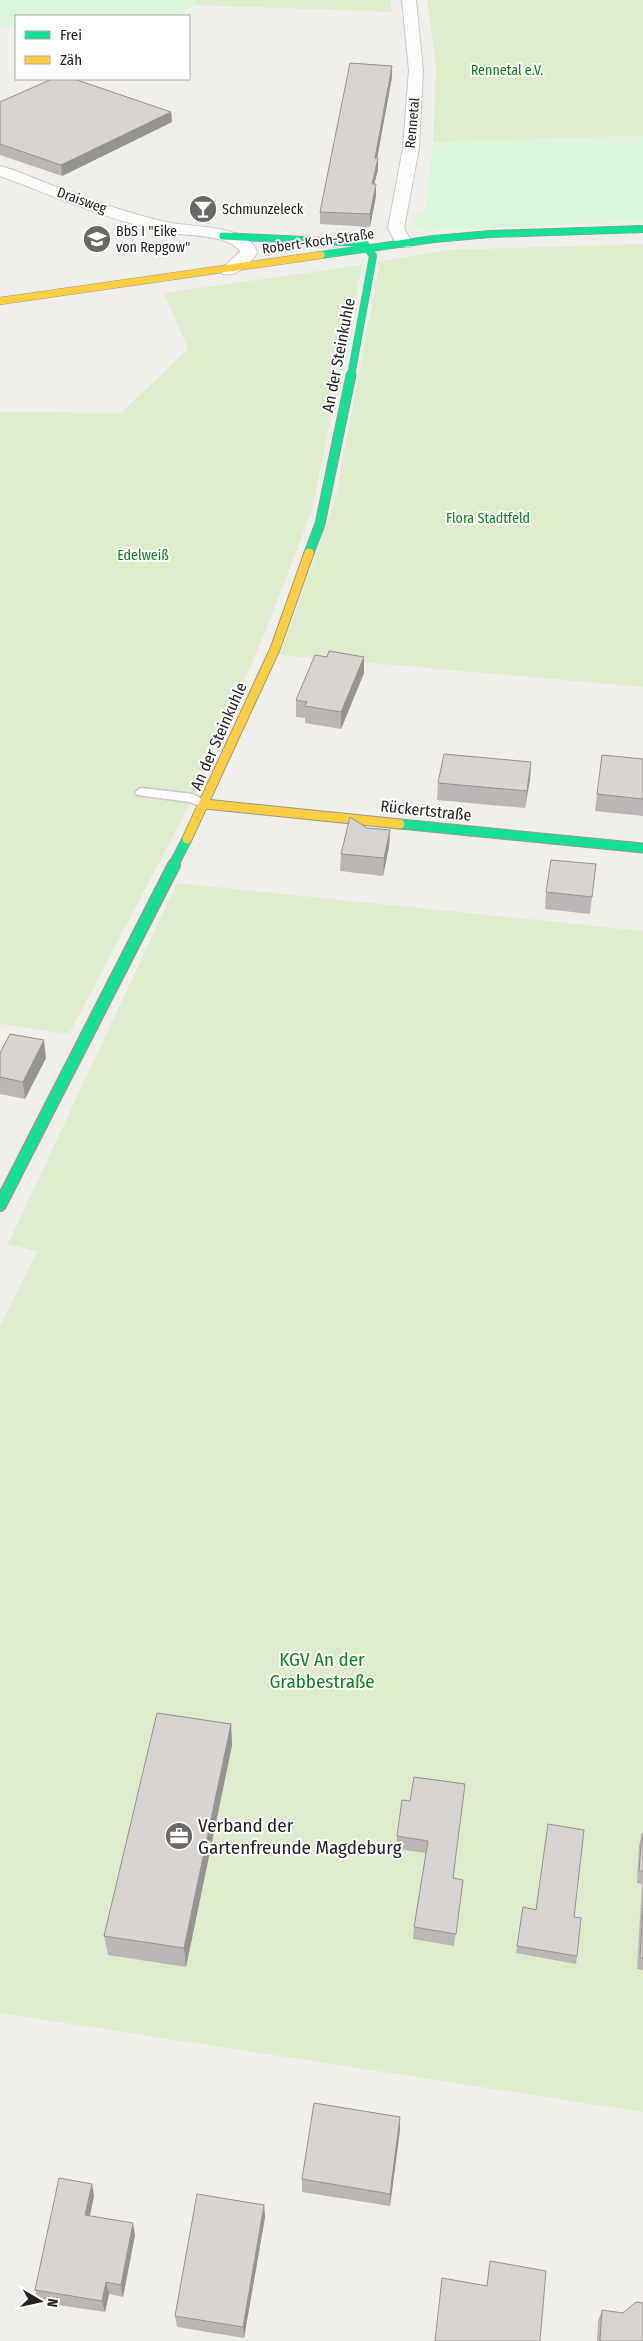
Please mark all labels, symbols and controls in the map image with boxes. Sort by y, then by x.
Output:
legend [15,15,190,80]
text: Frei [60,26,82,44]
text: Zäh [60,51,82,69]
park label: Rennetal e.V. [471,62,543,79]
street label: Rennetal [402,97,423,149]
street label: Draisweg [55,184,109,217]
bar icon: Schmunzeleck [188,194,218,224]
place label: Schmunzeleck [222,201,304,218]
place label: BbS I "Eike von Repgow" [116,223,190,256]
school or university icon: BbS I "Eike von Repgow" [82,224,112,254]
street label: Robert-Koch-Straße [261,225,375,258]
street label: An der Steinkuhle [318,296,359,414]
park label: Flora Stadtfeld [446,510,530,527]
park label: Edelweiß [117,547,169,564]
street label: An der Steinkuhle [186,679,251,793]
street label: Rückertstraße [379,796,472,825]
park label: KGV An der Grabbestraße [269,1648,375,1693]
place label: Verband der Gartenfreunde Magdeburg [198,1814,402,1859]
office icon: Verband der Gartenfreunde Magdeburg [164,1821,194,1851]
north arrow [15,2276,65,2326]
text: N [43,2297,61,2308]

